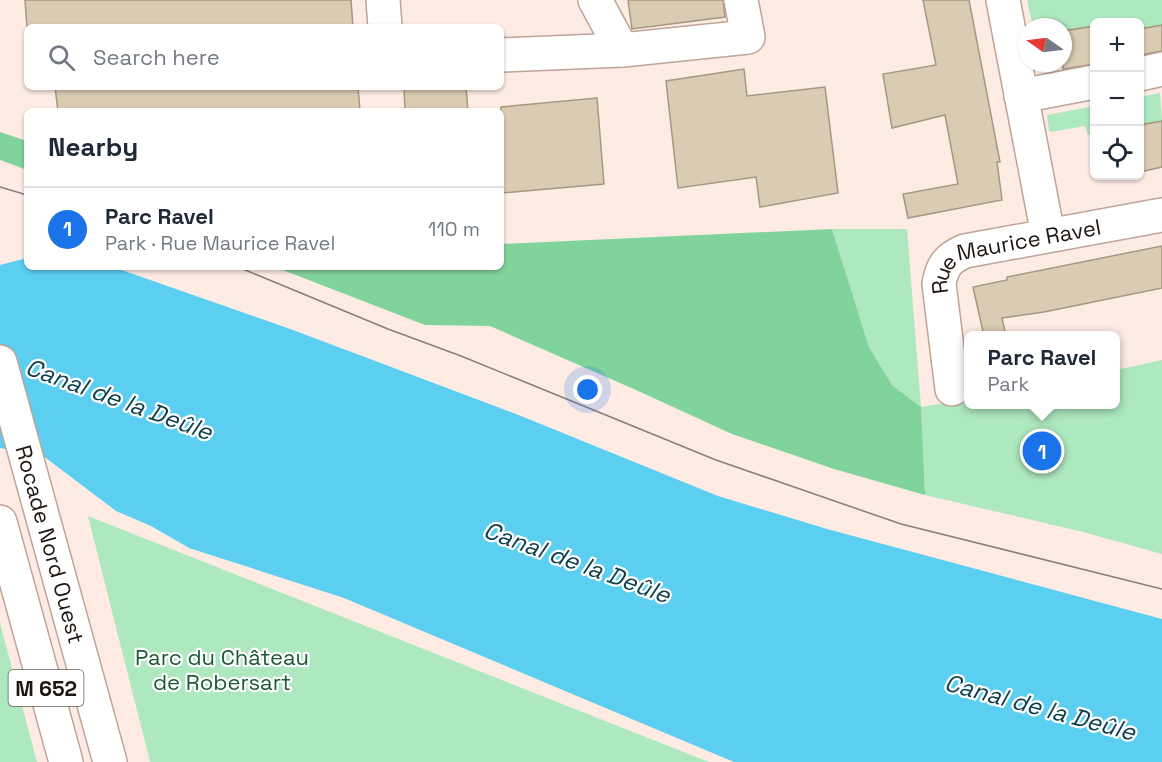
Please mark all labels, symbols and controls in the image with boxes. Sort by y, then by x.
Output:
north arrow [1018,18,1072,72]
map controls [1090,18,1144,180]
button: + [1090,18,1144,72]
search box [24,24,504,90]
icon: search [45,41,78,74]
text: Search here [93,43,220,71]
button: − [1090,72,1144,126]
button: locate [1090,126,1144,180]
text: Nearby [48,130,138,164]
text: Parc Ravel [105,202,214,230]
street label: Rue Maurice Ravel [925,212,1103,296]
text: 1 [63,216,72,242]
text: 110 m [428,216,480,242]
text: Park · Rue Maurice Ravel [105,230,335,256]
popup [964,331,1120,409]
text: Parc Ravel [988,343,1096,371]
water label: Canal de la Deûle [21,351,217,447]
text: Park [988,371,1029,397]
your location [573,375,602,404]
pin: 1 [1022,428,1062,474]
street label: Rocade Nord Ouest [10,442,91,647]
water label: Canal de la Deûle [479,514,675,610]
park label: Parc du Château de Robersart [135,643,309,696]
water label: Canal de la Deûle [941,667,1140,748]
road number: M 652 [9,670,84,706]

